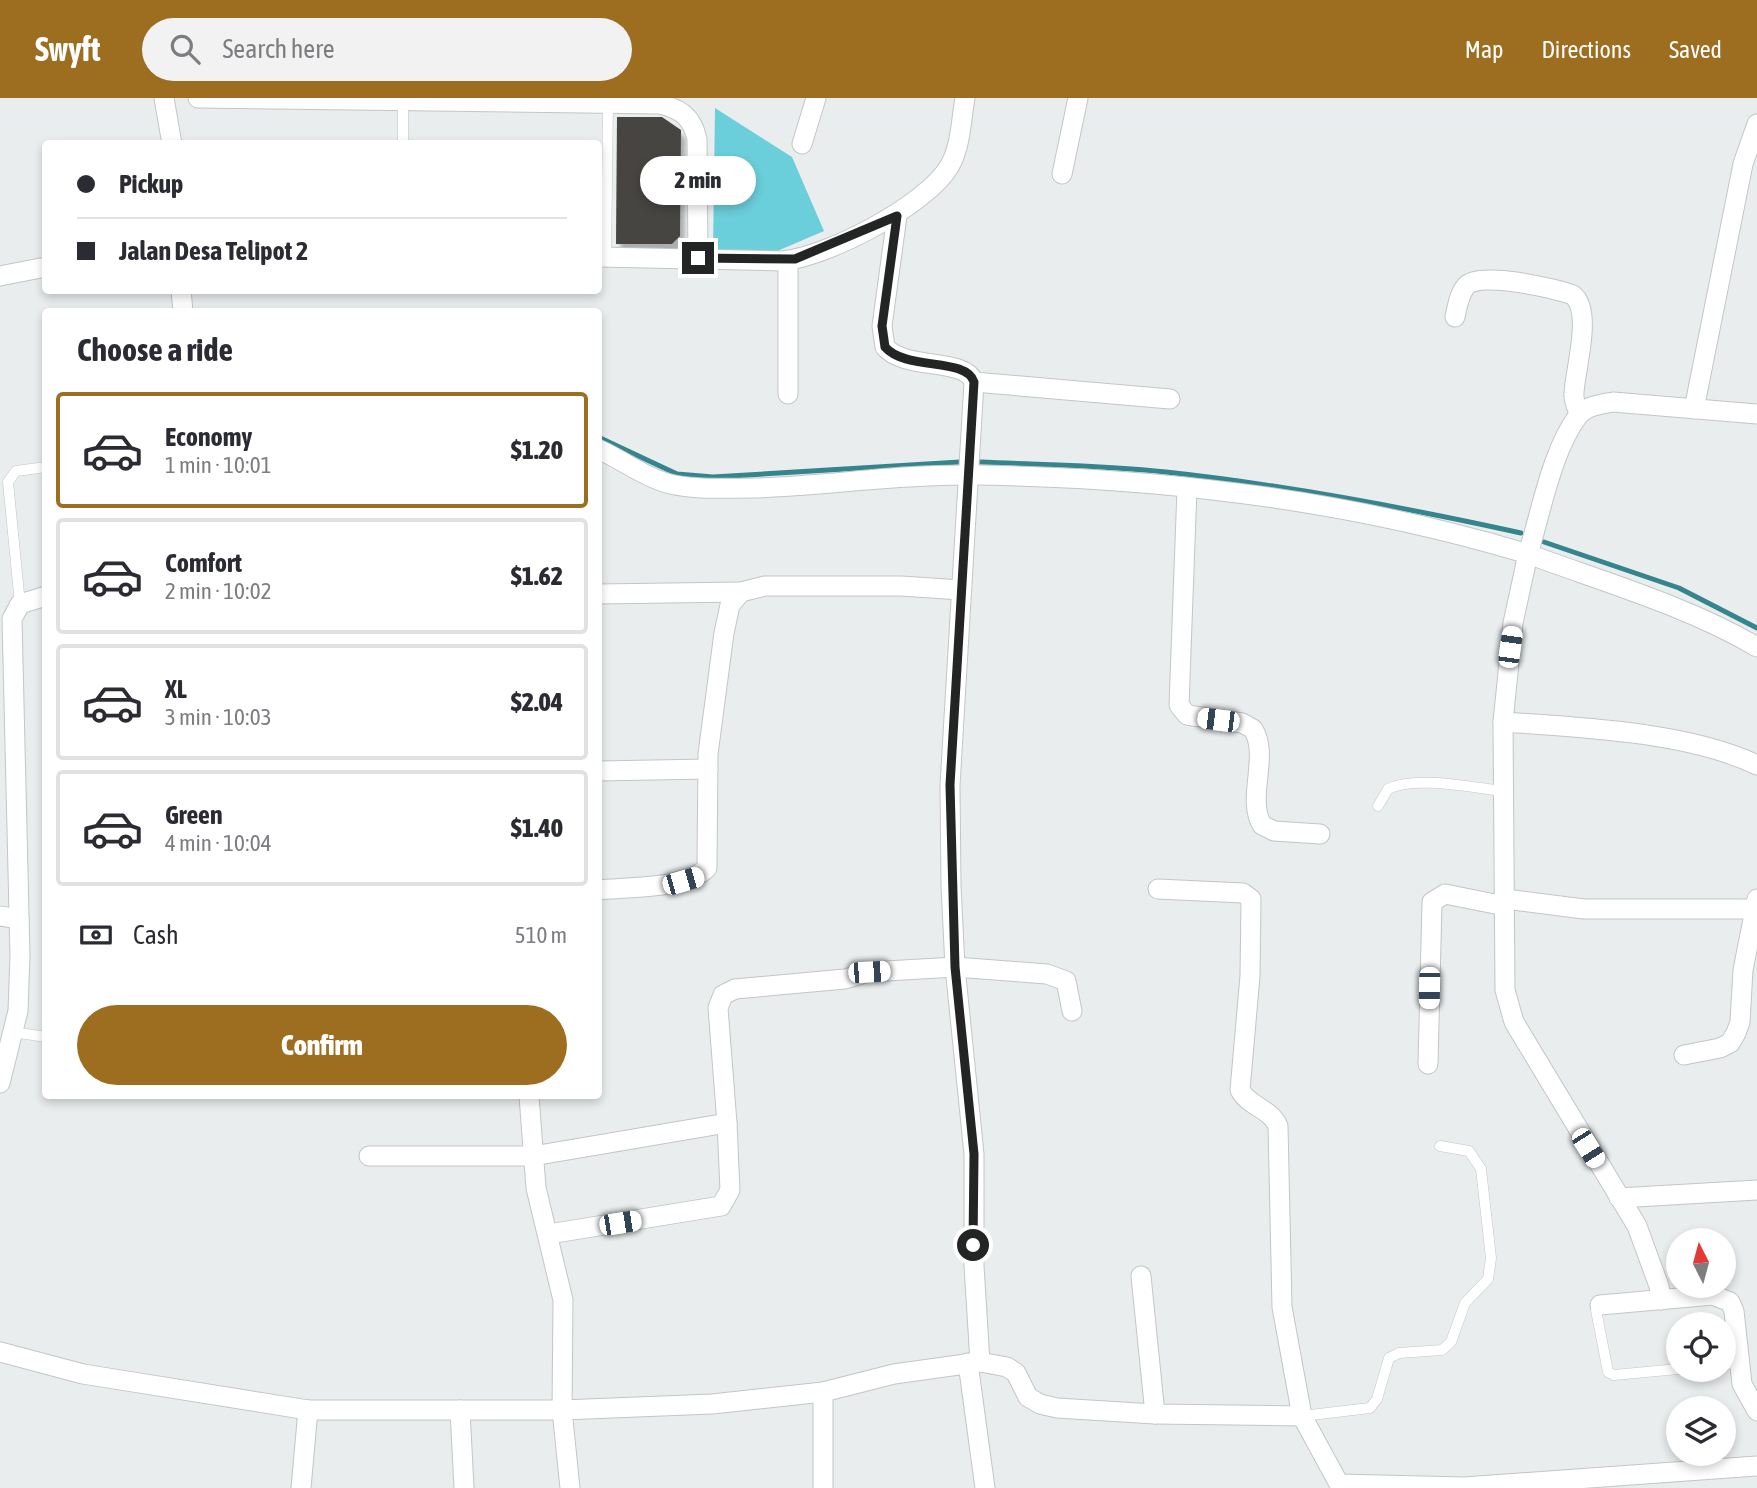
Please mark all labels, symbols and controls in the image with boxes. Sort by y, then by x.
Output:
search box [142,18,632,81]
text: Swyft [35,30,100,68]
icon: search [166,30,204,68]
text: Search here [222,34,335,64]
text: Map [1465,36,1503,63]
text: Directions [1541,36,1631,63]
text: Saved [1669,36,1722,63]
callout: 2 min [640,156,756,206]
text: 2 min [675,167,721,193]
text: Pickup [119,169,183,199]
text: Jalan Desa Telipot 2 [119,236,308,266]
route end [682,242,714,274]
text: Choose a ride [77,331,233,368]
icon: car [81,419,144,482]
text: Economy [165,422,252,452]
text: $1.20 [511,435,563,465]
text: 1 min · 10:01 [165,452,271,478]
icon: car [81,545,144,608]
text: Comfort [165,548,242,578]
text: $1.62 [511,561,563,591]
text: 2 min · 10:02 [165,578,271,604]
car [1497,625,1524,669]
icon: car [81,671,144,734]
text: XL [165,674,187,704]
text: $2.04 [511,687,563,717]
text: 3 min · 10:03 [165,704,271,730]
car [1196,707,1241,733]
icon: car [81,797,144,860]
text: Green [165,800,223,830]
text: $1.40 [511,813,563,843]
text: 4 min · 10:04 [165,830,271,856]
car [660,865,707,897]
icon: cash [77,916,115,954]
text: Cash [133,920,179,950]
text: 510 m [515,922,567,948]
car [848,960,891,984]
car [1419,967,1440,1009]
button: Confirm [77,1005,567,1085]
car [1568,1125,1609,1171]
car [598,1209,643,1237]
north arrow [1666,1228,1736,1298]
map controls [1666,1228,1736,1466]
route start [957,1229,989,1261]
button: locate [1666,1312,1736,1382]
button: layers [1666,1396,1736,1466]

